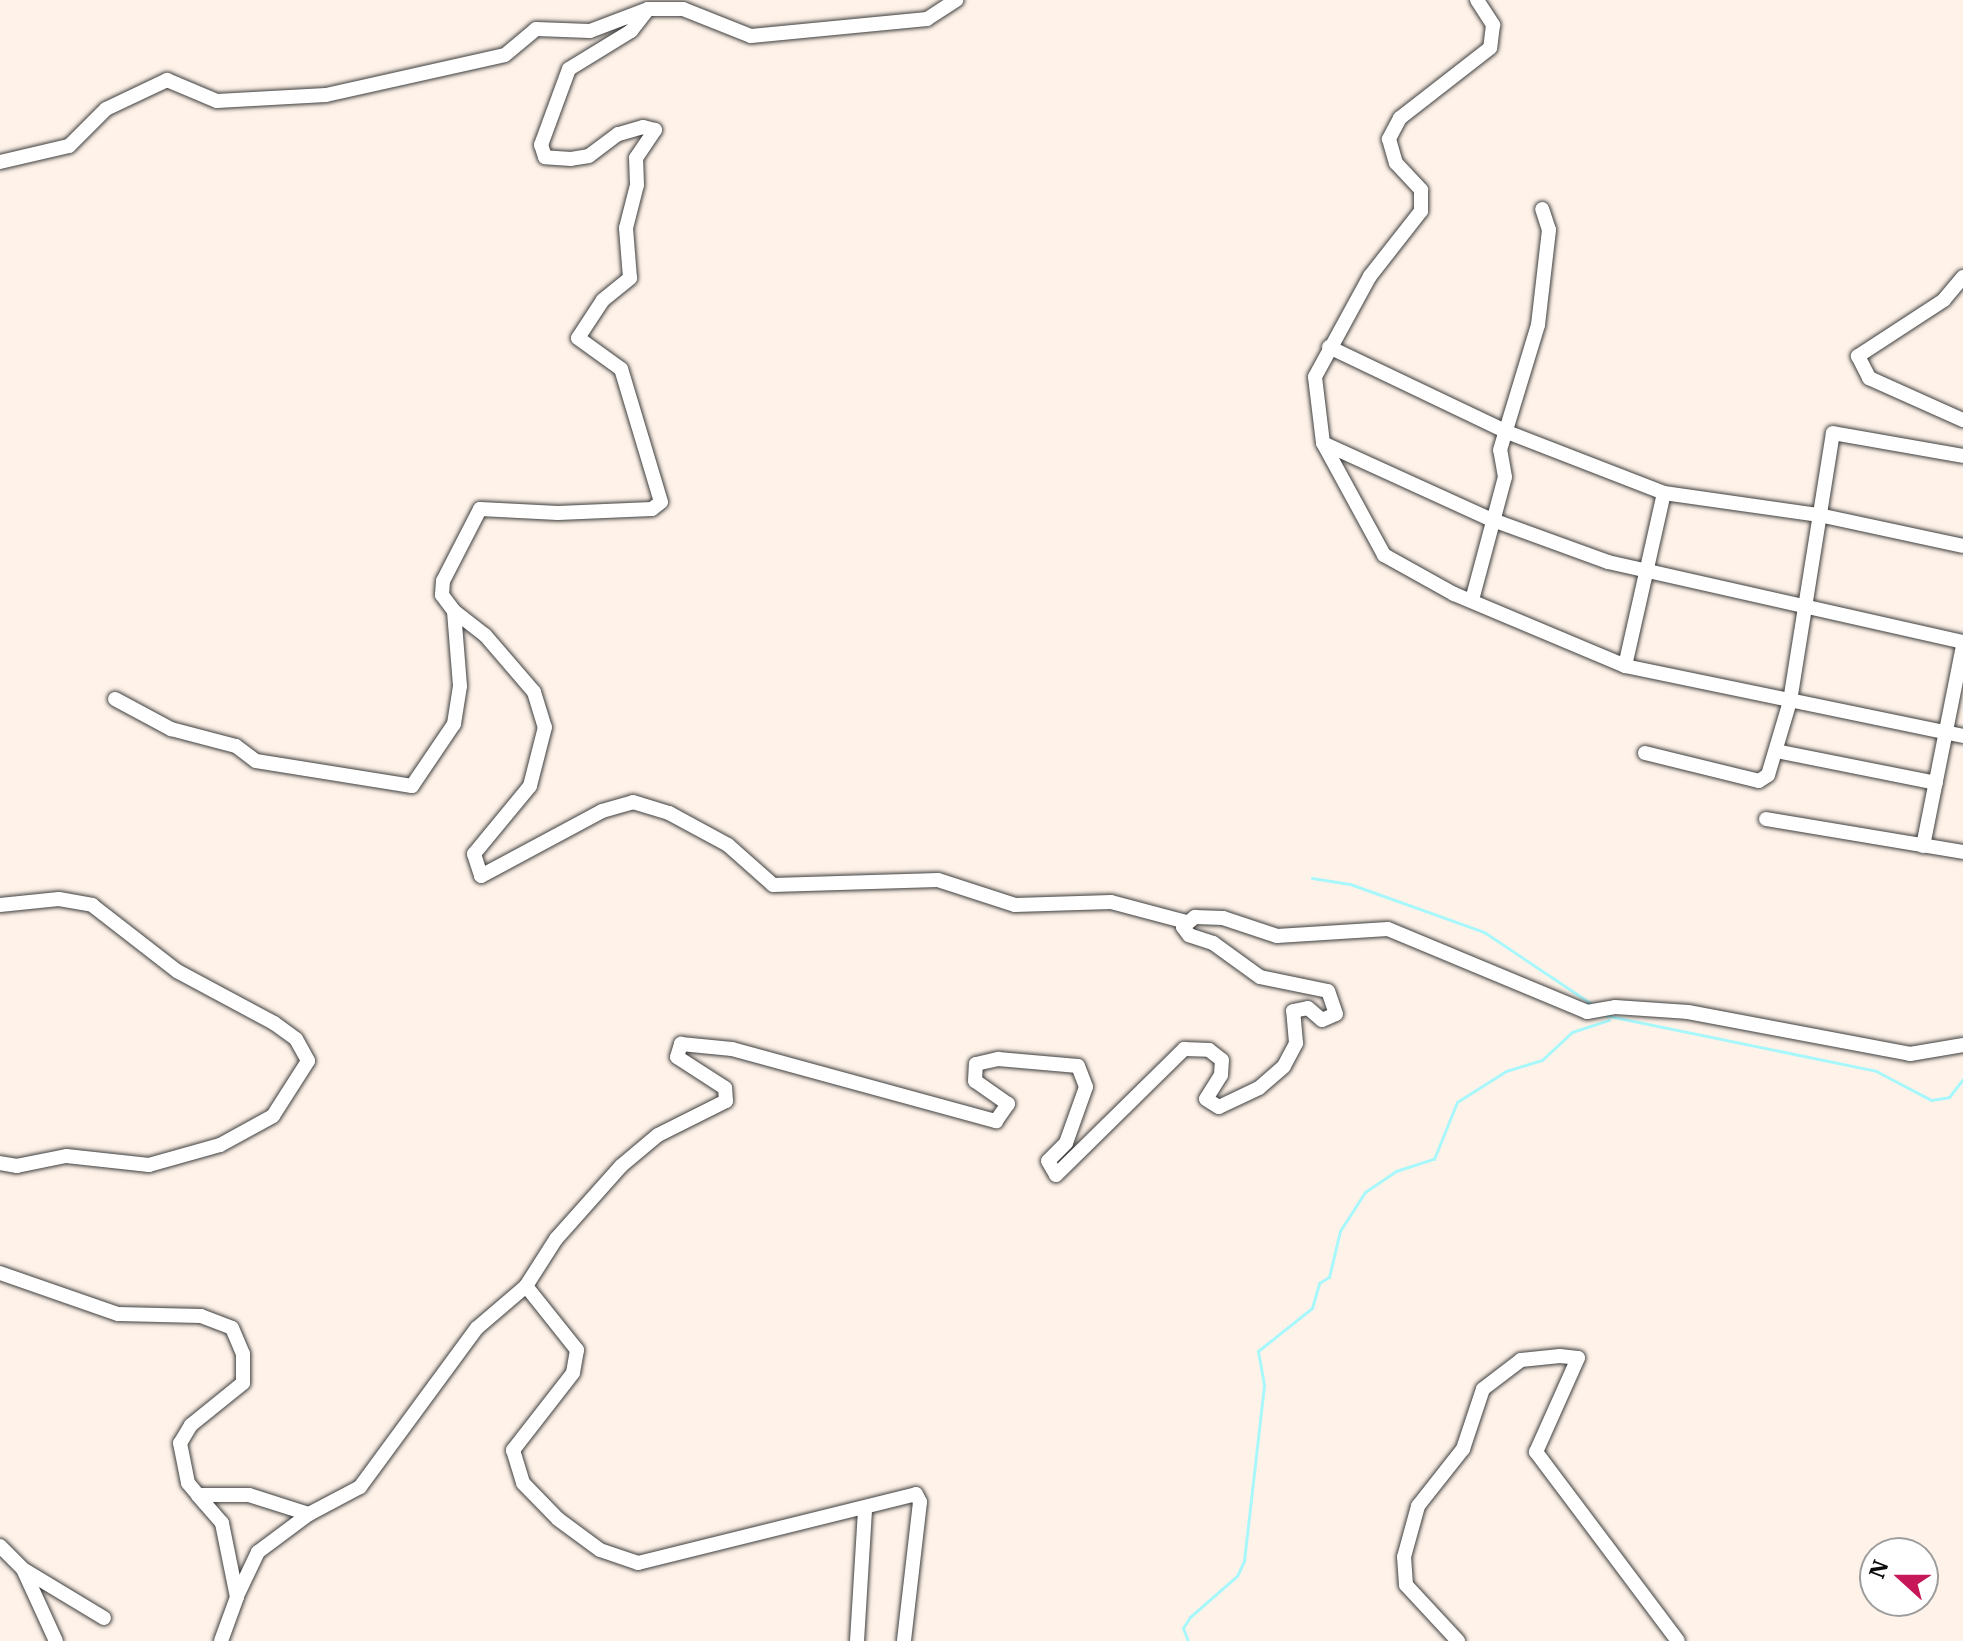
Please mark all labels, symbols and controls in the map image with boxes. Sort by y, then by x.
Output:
north arrow [1859,1537,1939,1617]
text: N [1861,1556,1895,1582]

